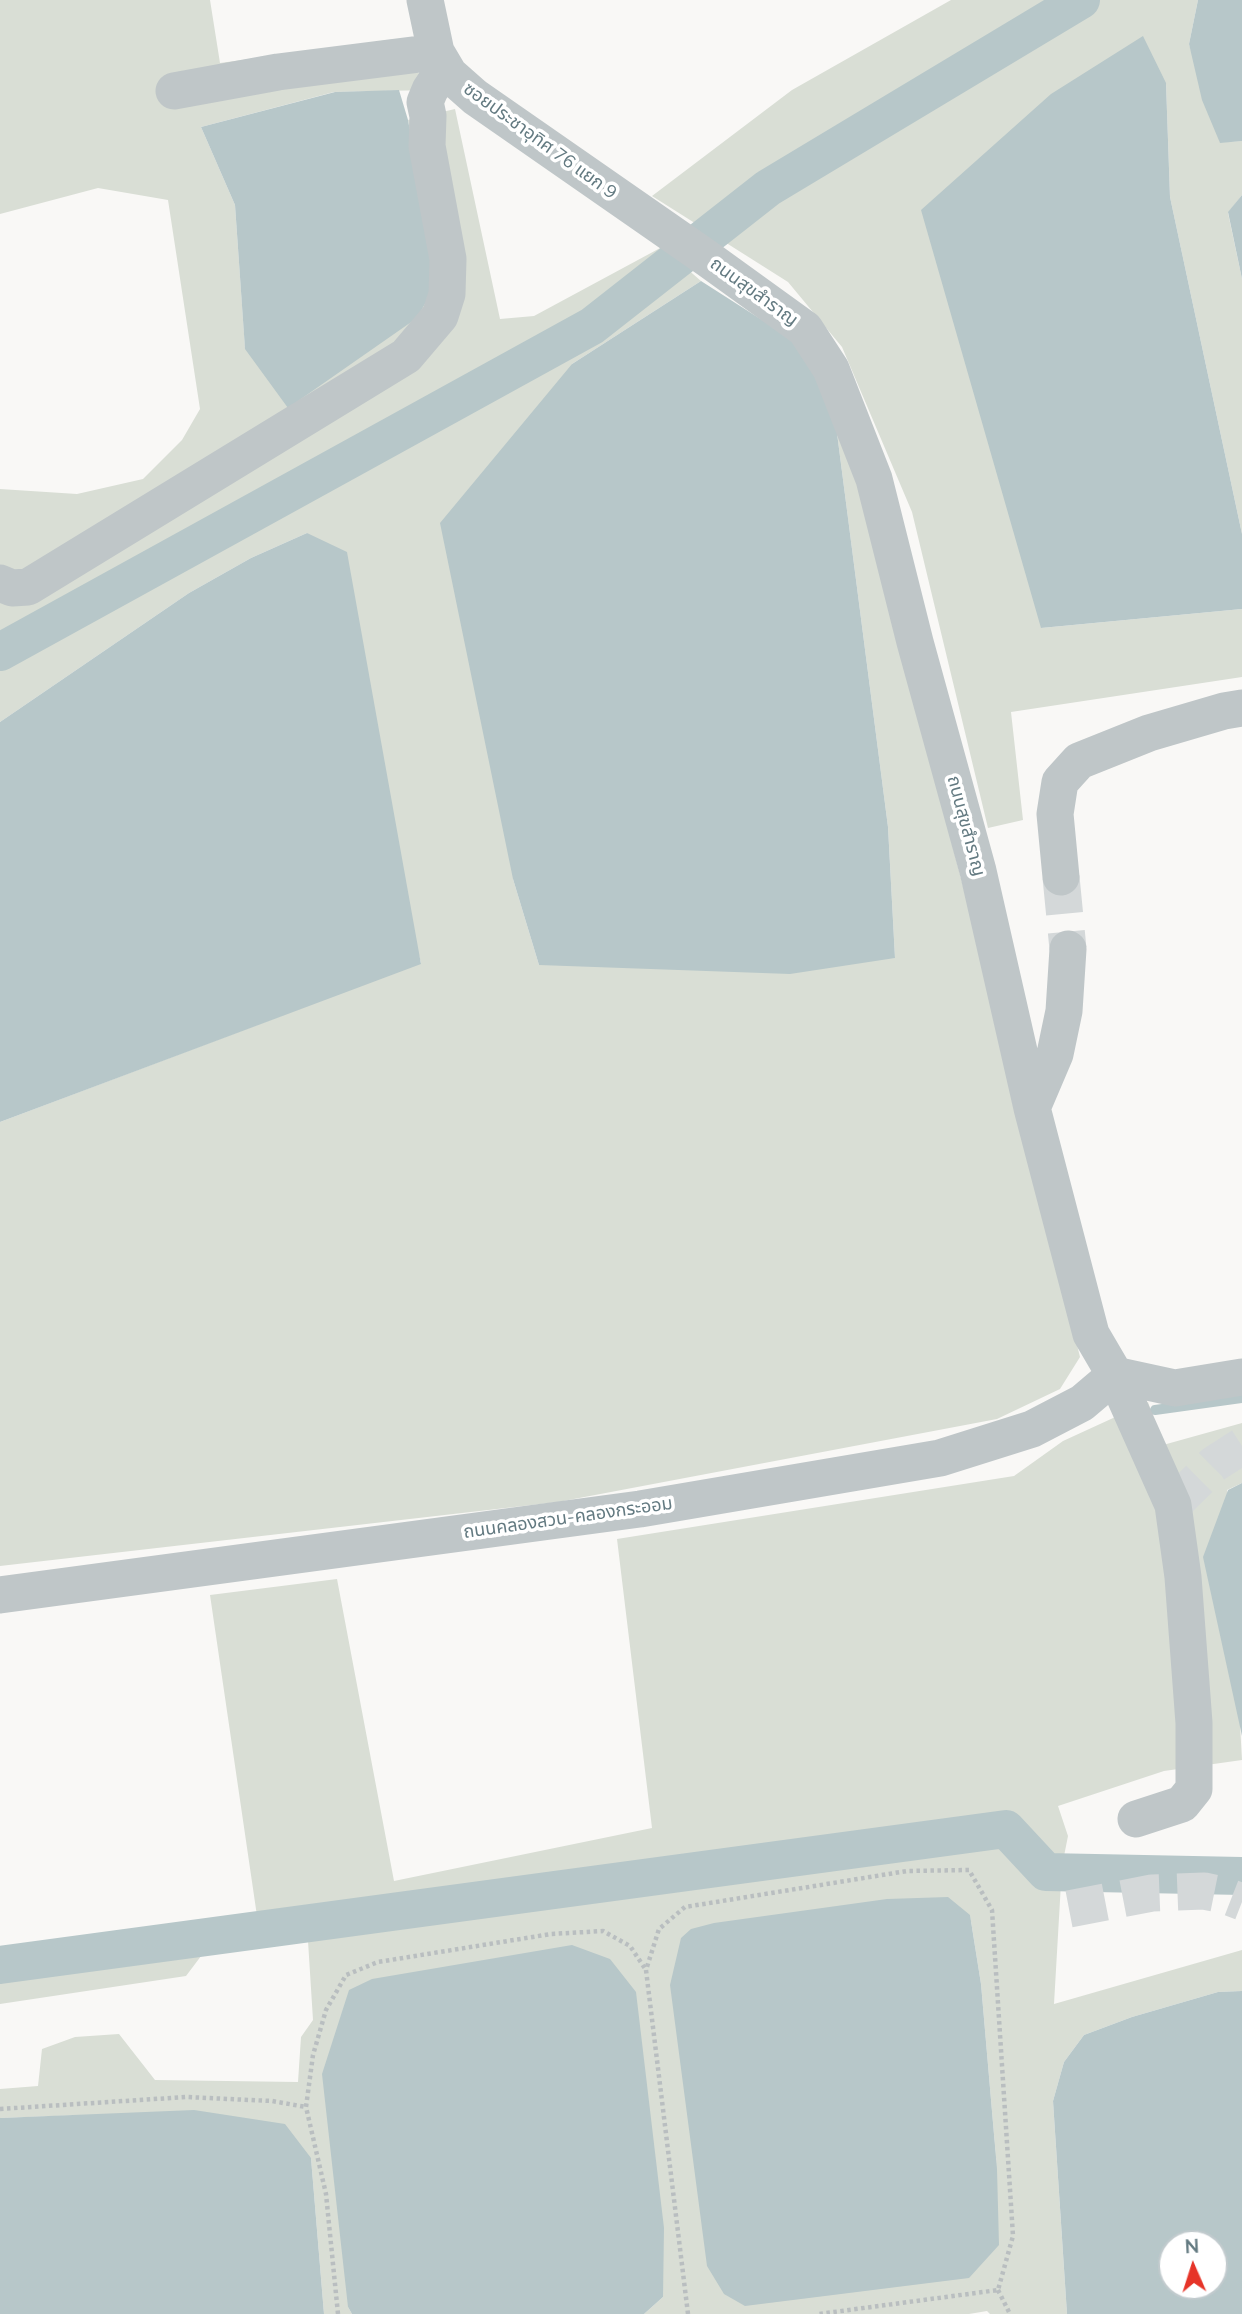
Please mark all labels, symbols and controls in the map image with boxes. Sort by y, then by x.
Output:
street label: ซอยประชาอุทิศ 76 แยก 9 [459,78,621,204]
street label: ถนนสุขสำราญ [706,253,802,331]
street label: ถนนสุขสำราญ [942,773,990,879]
street label: ถนนคลองสวน-คลองกระออม [462,1493,674,1543]
north arrow [1158,2230,1228,2300]
text: N [1184,2234,1200,2258]

